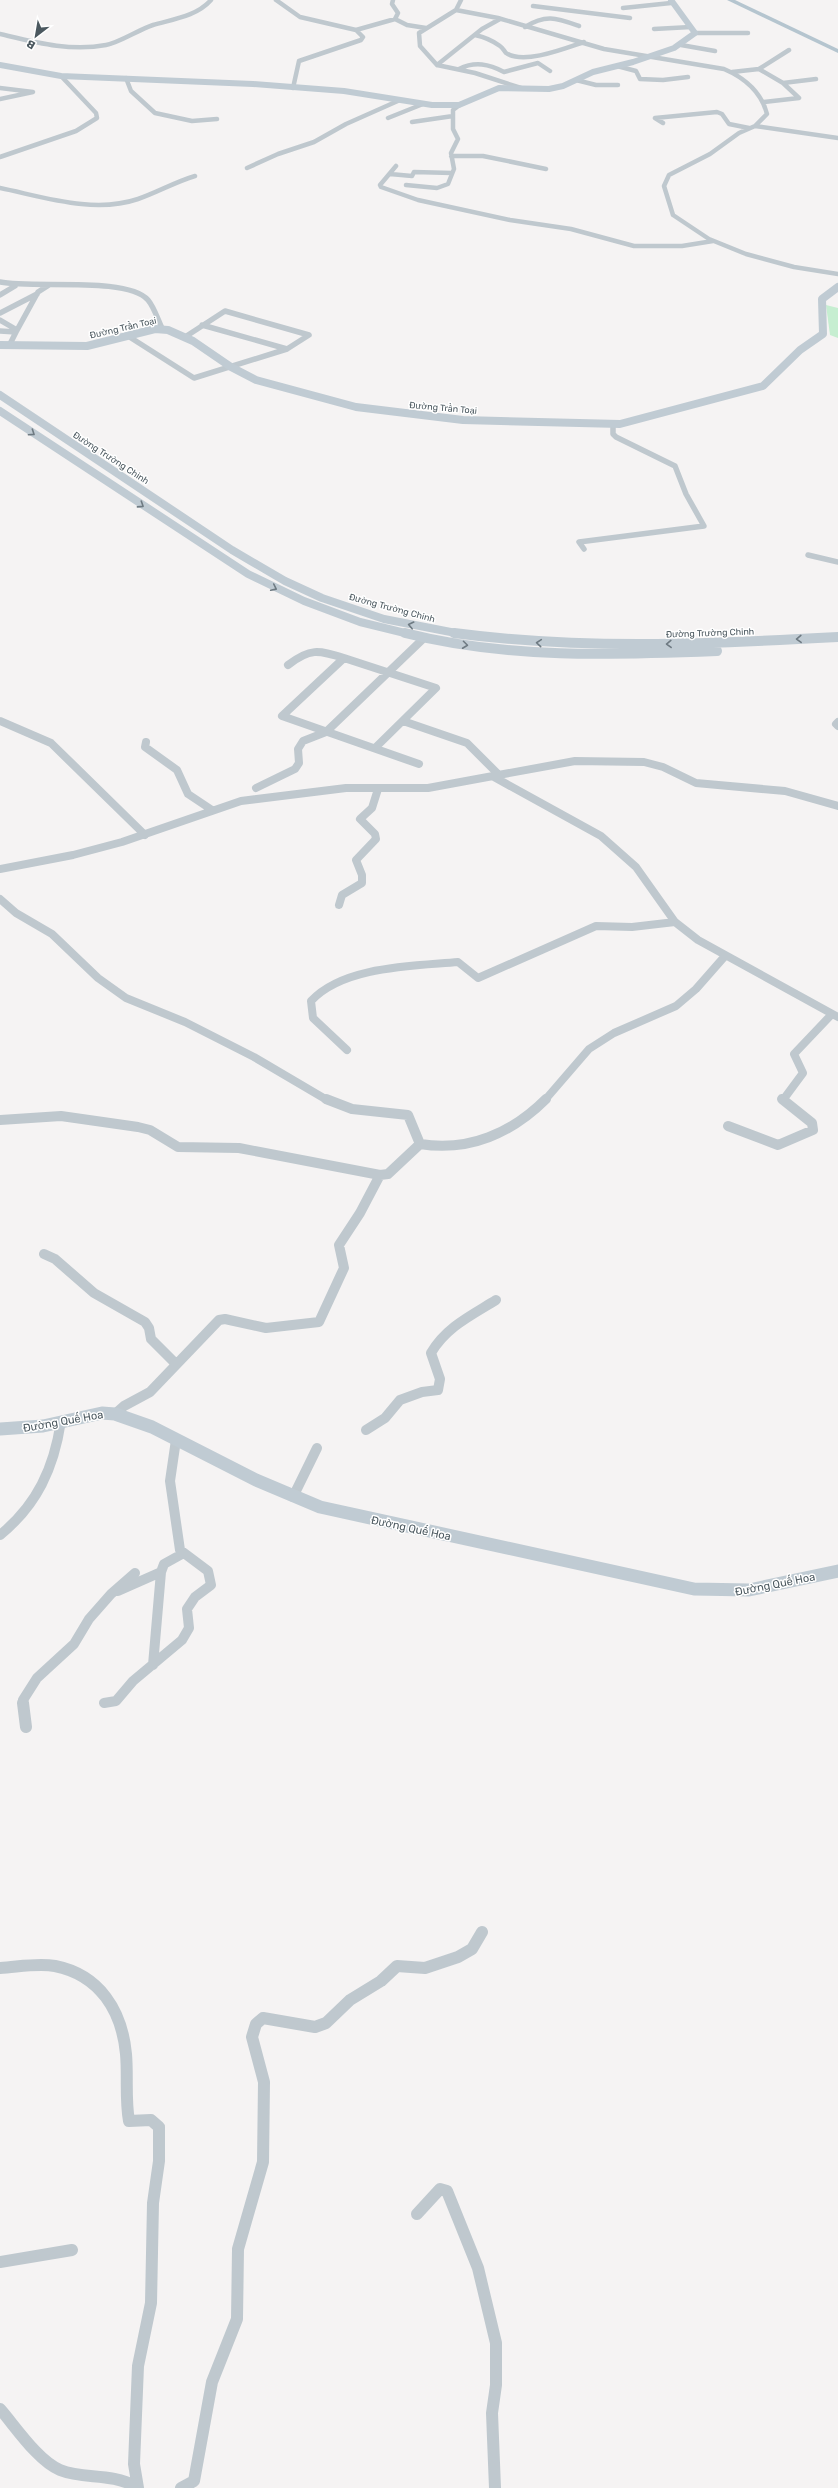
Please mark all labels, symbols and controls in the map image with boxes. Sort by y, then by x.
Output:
north arrow [16,16,56,56]
text: B [24,36,38,52]
street label: Đường Trần Toại [88,314,157,341]
street label: Đường Trần Toại [409,398,477,416]
one-way arrow [28,428,35,436]
street label: Đường Trường Chinh [71,430,151,486]
one-way arrow [136,500,143,507]
one-way arrow [270,584,278,591]
street label: Đường Trường Chinh [348,592,436,624]
one-way arrow [407,621,414,629]
street label: Đường Trường Chinh [666,626,754,640]
one-way arrow [796,635,802,643]
one-way arrow [536,638,542,647]
one-way arrow [462,640,468,649]
one-way arrow [666,640,672,649]
street label: Đường Quế Hoa [22,1407,104,1435]
street label: Đường Quế Hoa [370,1512,452,1543]
street label: Đường Quế Hoa [734,1569,816,1599]

